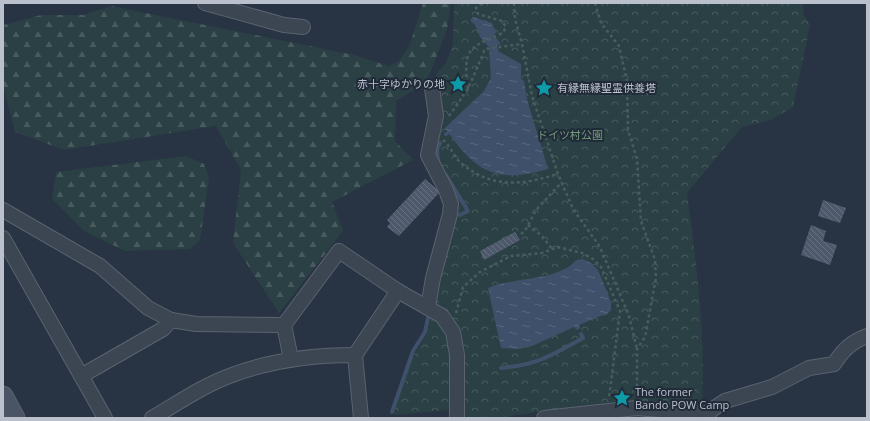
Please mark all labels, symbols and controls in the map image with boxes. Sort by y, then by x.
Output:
place icon: 赤十字ゆかりの地 [448,74,468,94]
place label: 赤十字ゆかりの地 [357,76,445,91]
place icon: 有縁無縁聖霊供養塔 [534,78,554,98]
place label: 有縁無縁聖霊供養塔 [557,80,656,95]
park label: ドイツ村公園 [537,127,603,142]
place label: The former Bando POW Camp [635,384,730,412]
place icon: The former Bando POW Camp [612,388,632,408]

